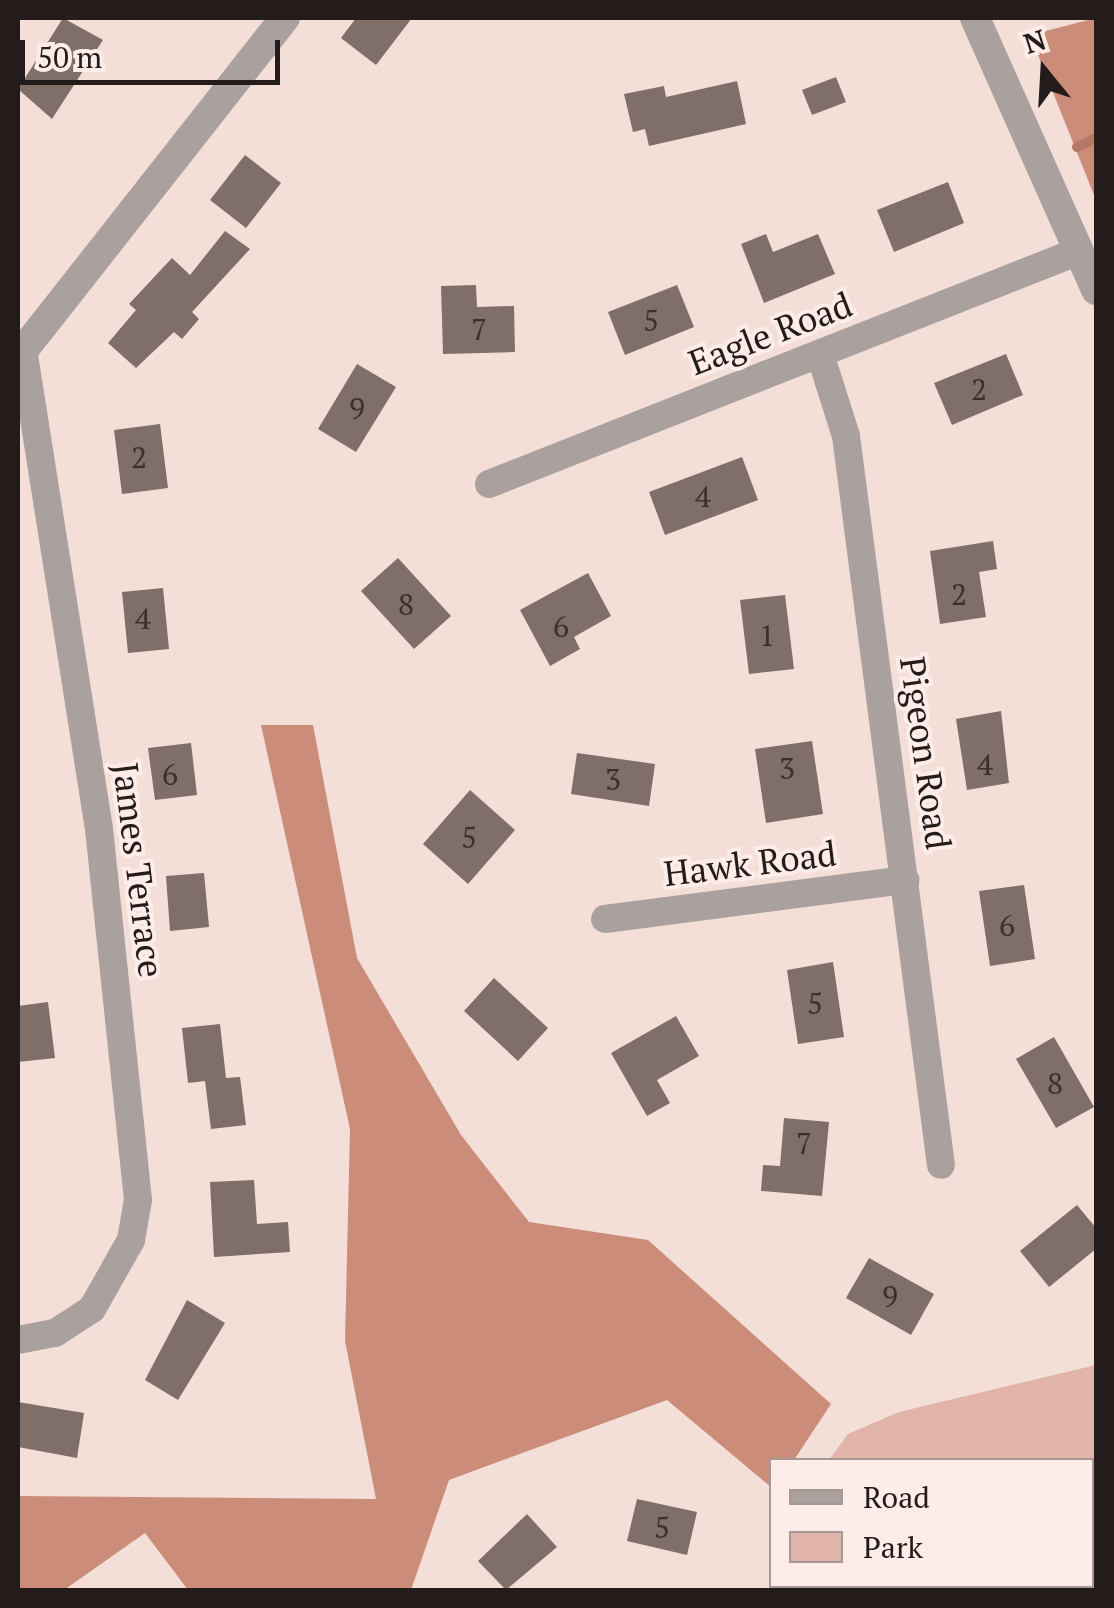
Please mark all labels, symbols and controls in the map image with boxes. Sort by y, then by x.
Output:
scale bar [25,20,285,82]
north arrow [994,20,1094,120]
text: N [1019,20,1050,62]
text: 50 m [37,37,102,77]
street label: Eagle Road [683,283,857,383]
house number: 5 [643,302,659,338]
house number: 7 [471,311,487,347]
house number: 2 [971,371,987,407]
house number: 9 [349,390,365,426]
house number: 2 [131,439,147,475]
house number: 4 [695,478,711,514]
house number: 2 [951,576,967,612]
house number: 8 [398,586,414,622]
house number: 4 [135,600,151,636]
house number: 6 [553,608,569,644]
house number: 1 [759,617,775,653]
street label: Pigeon Road [892,654,960,852]
house number: 4 [977,746,993,782]
house number: 3 [779,750,795,786]
house number: 6 [162,756,178,792]
street label: James Terrace [105,760,173,980]
house number: 3 [605,761,621,797]
house number: 5 [461,819,477,855]
street label: Hawk Road [661,832,839,894]
house number: 6 [999,907,1015,943]
house number: 5 [807,985,823,1021]
house number: 8 [1047,1065,1063,1101]
house number: 7 [796,1125,812,1161]
house number: 9 [882,1278,898,1314]
legend [769,1458,1094,1588]
text: Road [863,1477,930,1517]
house number: 5 [654,1509,670,1545]
text: Park [863,1527,923,1567]

